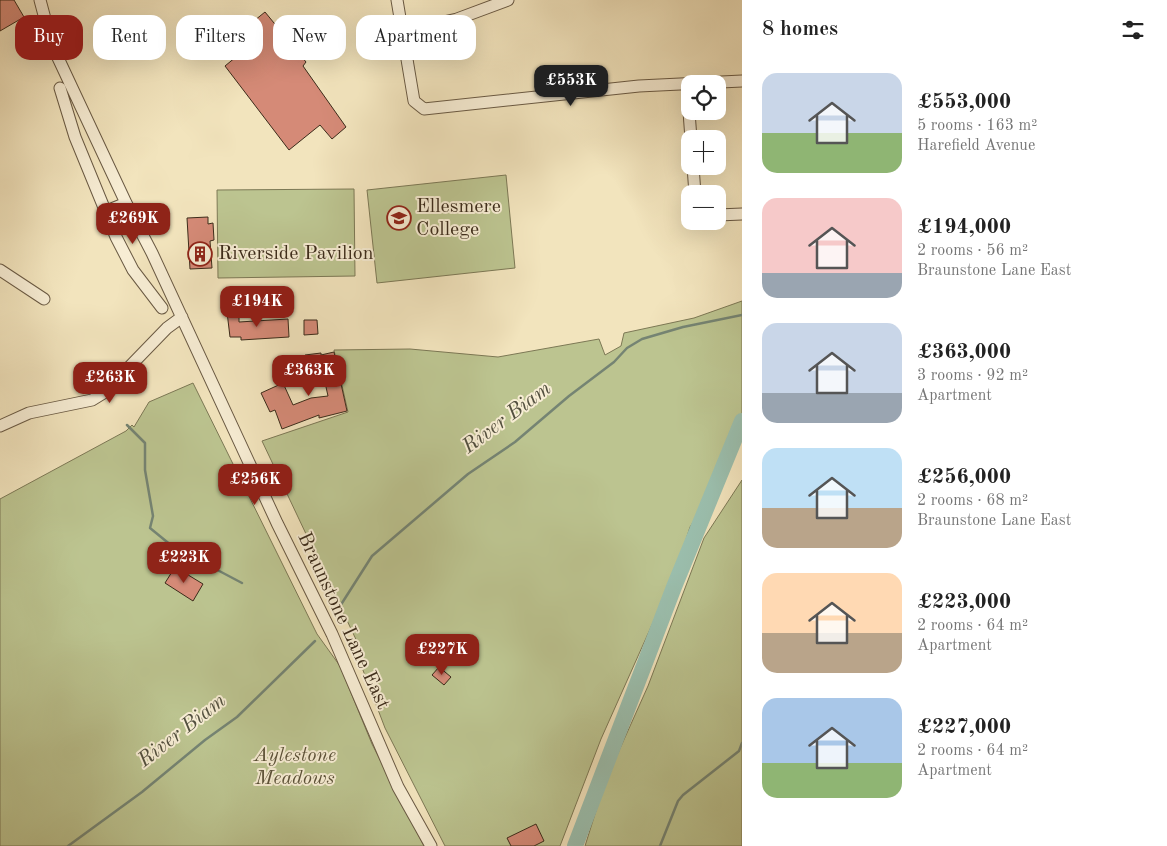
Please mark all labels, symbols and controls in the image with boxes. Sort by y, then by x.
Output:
chip: Buy [15,15,83,60]
chip: Rent [93,15,166,60]
chip: Filters [176,15,263,60]
chip: New [273,15,346,60]
chip: Apartment [356,15,476,60]
icon: filters [1119,16,1147,44]
text: 8 homes [762,19,838,40]
pin: £553K [536,64,606,107]
text: £553K [545,73,597,89]
map controls [681,75,726,230]
button: locate [681,75,726,120]
text: £553,000 [917,92,1011,113]
icon: home [802,93,862,153]
text: 5 rooms · 163 m² [917,118,1037,134]
button: + [681,130,726,175]
text: Harefield Avenue [917,138,1035,154]
button: − [681,185,726,230]
place label: Ellesmere College [416,197,501,240]
pin: £269K [98,202,168,245]
school or university icon: Ellesmere College [386,205,412,231]
text: £269K [107,211,159,227]
text: £194,000 [917,217,1011,238]
icon: home [802,218,862,278]
building icon: Riverside Pavilion [187,241,213,267]
text: 2 rooms · 56 m² [917,243,1028,259]
place label: Riverside Pavilion [218,244,374,264]
text: Braunstone Lane East [917,263,1071,279]
pin: £194K [222,286,292,328]
text: £194K [231,294,283,310]
text: £363,000 [917,342,1011,363]
icon: home [802,343,862,403]
pin: £363K [274,354,344,397]
pin: £263K [75,362,145,404]
text: £363K [283,363,335,379]
text: 3 rooms · 92 m² [917,368,1028,384]
text: £263K [84,370,136,386]
water label: River Biam [458,378,555,459]
text: Apartment [917,388,992,404]
pin: £256K [220,464,290,506]
text: £256,000 [917,467,1011,488]
icon: home [802,468,862,528]
text: £256K [229,472,281,488]
text: 2 rooms · 68 m² [917,493,1028,509]
text: Braunstone Lane East [917,513,1071,529]
street label: Braunstone Lane East [293,529,393,713]
pin: £223K [149,542,219,584]
text: £223K [158,550,210,566]
text: £223,000 [917,592,1011,613]
icon: home [802,593,862,653]
text: 2 rooms · 64 m² [917,618,1028,634]
pin: £227K [407,634,477,676]
text: Apartment [917,638,992,654]
text: £227K [416,642,468,658]
water label: River Biam [133,690,230,772]
text: £227,000 [917,717,1011,738]
icon: home [802,718,862,778]
text: 2 rooms · 64 m² [917,743,1028,759]
park label: Aylestone Meadows [253,746,336,789]
text: Apartment [917,763,992,779]

